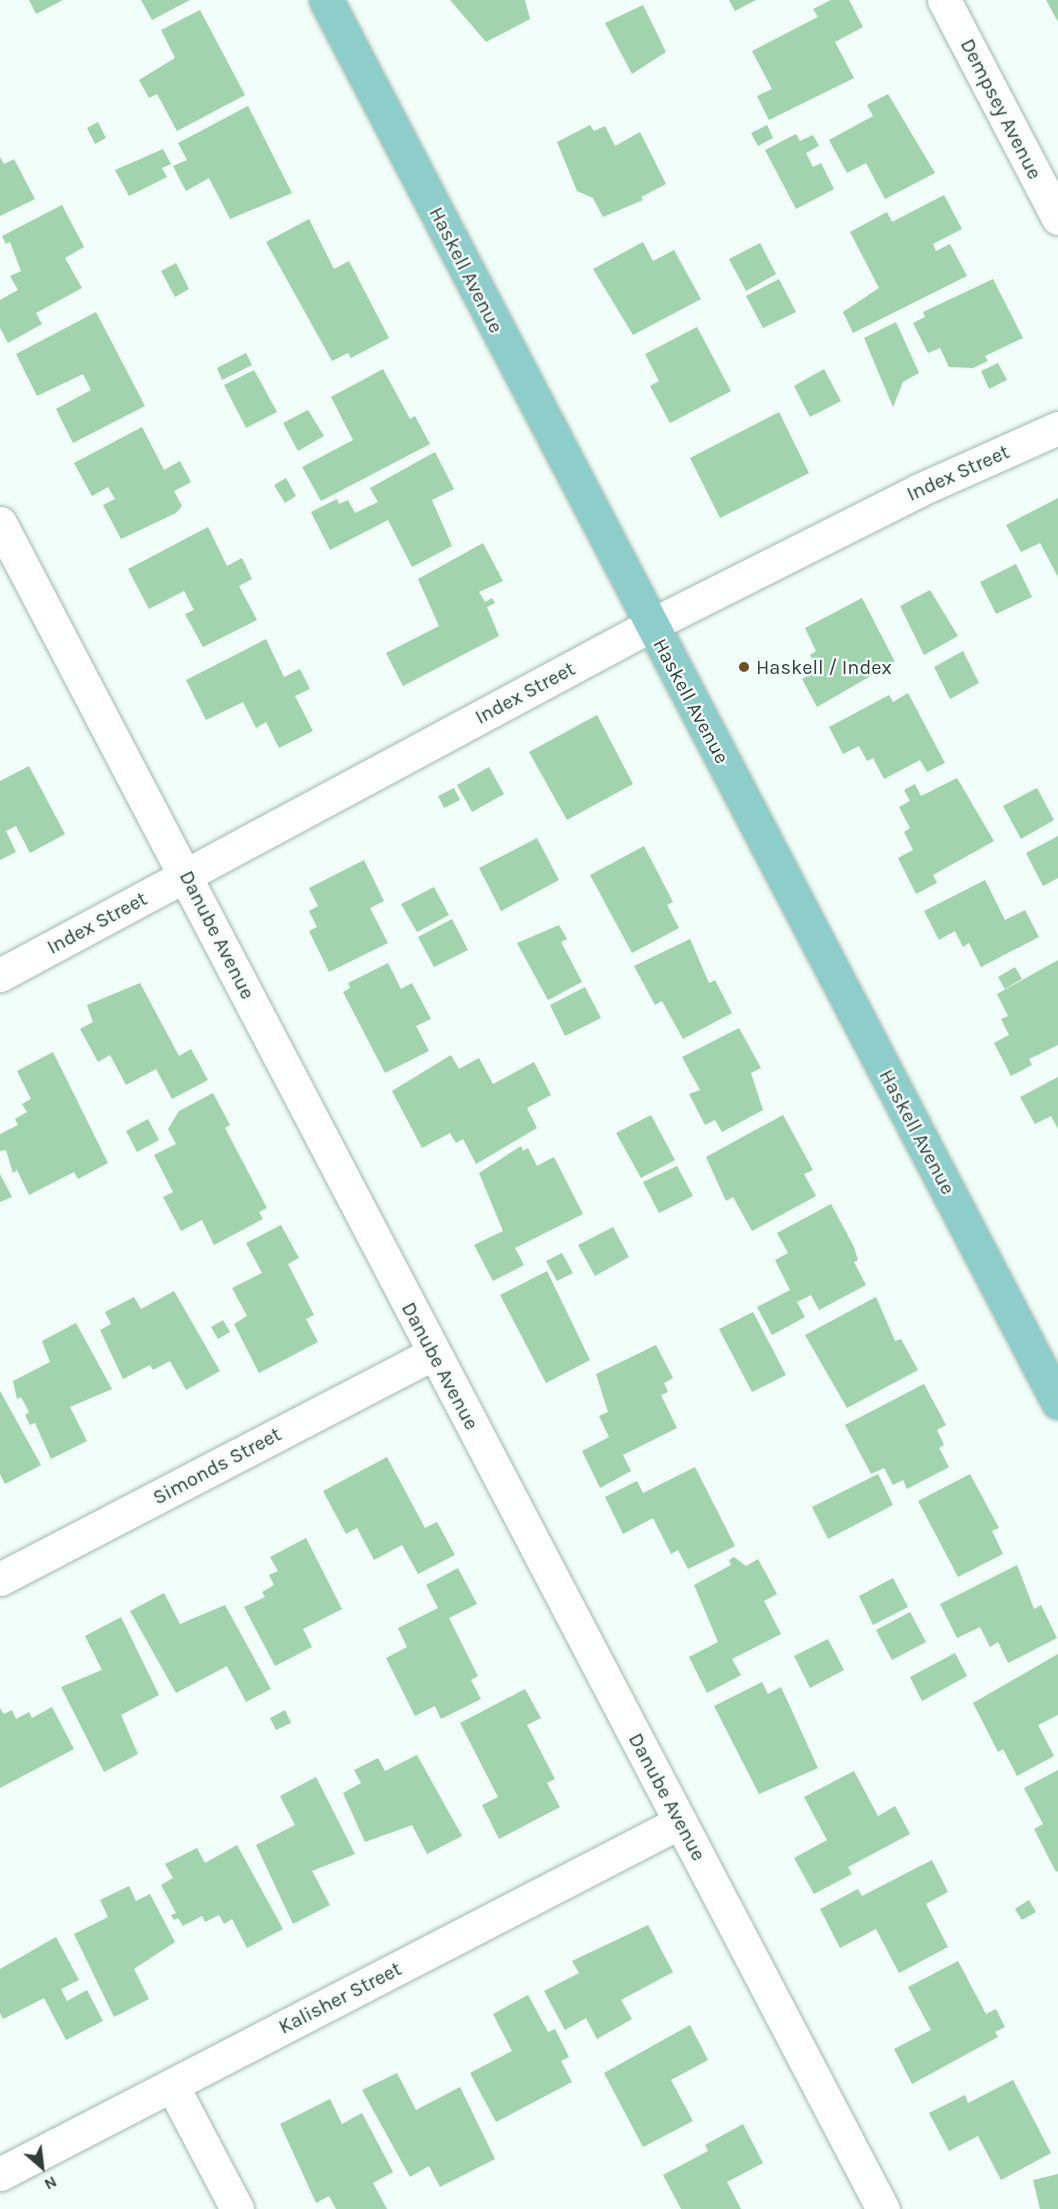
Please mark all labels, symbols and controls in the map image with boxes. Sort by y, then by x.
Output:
street label: Dempsey Avenue [955,35,1047,183]
street label: Haskell Avenue [424,203,508,337]
street label: Index Street [903,440,1013,506]
street label: Haskell Avenue [648,634,734,768]
place label: Haskell / Index [756,655,892,679]
street label: Index Street [471,657,579,729]
marker: Haskell / Index [737,660,751,674]
street label: Danube Avenue [174,867,260,1003]
street label: Index Street [43,887,151,959]
street label: Haskell Avenue [874,1065,960,1199]
street label: Danube Avenue [396,1298,484,1434]
street label: Simonds Street [149,1422,285,1510]
street label: Danube Avenue [623,1729,711,1865]
street label: Kalisher Street [275,1957,405,2039]
north arrow [12,2137,72,2197]
text: N [41,2172,60,2194]

